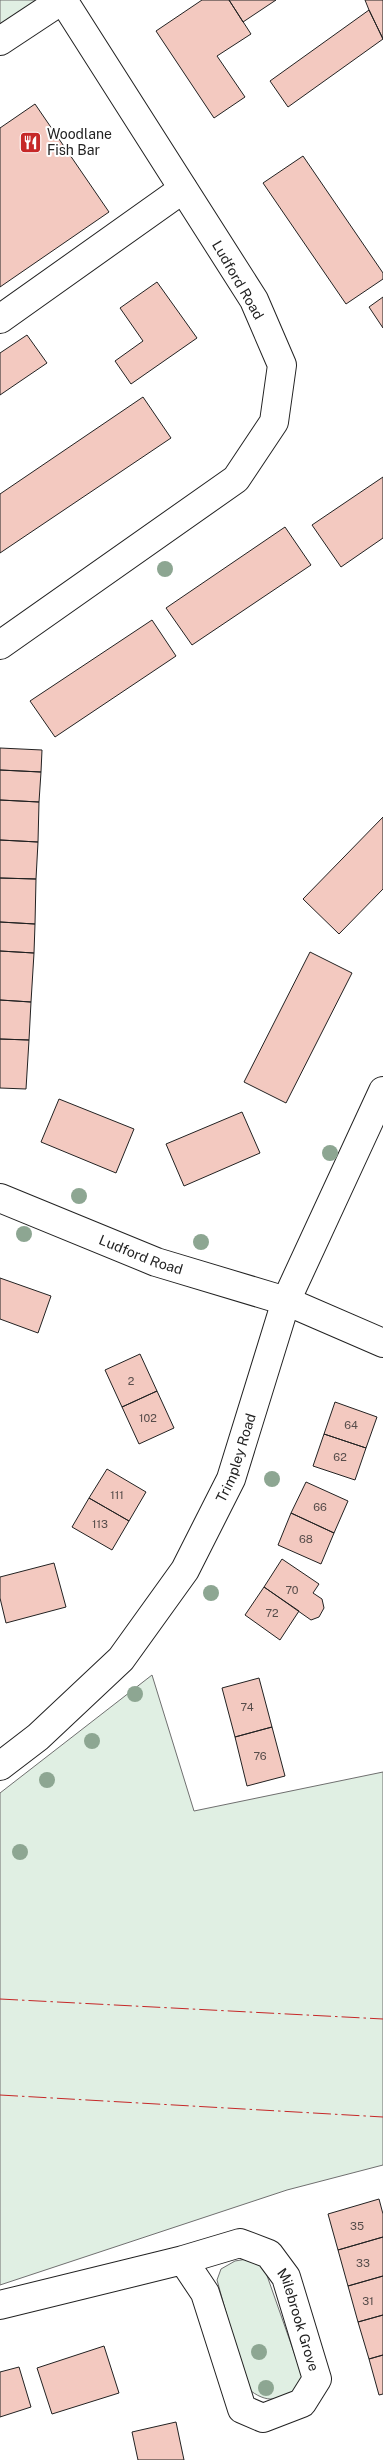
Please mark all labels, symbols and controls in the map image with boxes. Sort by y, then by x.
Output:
place label: Woodlane Fish Bar [47,126,112,158]
restaurant icon: Woodlane Fish Bar [19,130,43,154]
street label: Ludford Road [209,238,267,322]
street label: Ludford Road [97,1232,185,1278]
house number: 2 [128,1375,135,1387]
street label: Trimpley Road [213,1411,259,1505]
house number: 102 [139,1412,157,1424]
house number: 64 [344,1419,358,1431]
house number: 62 [333,1451,347,1463]
house number: 111 [110,1489,124,1501]
house number: 66 [313,1501,327,1513]
house number: 113 [92,1518,108,1530]
house number: 68 [299,1533,313,1545]
house number: 70 [285,1584,299,1596]
house number: 72 [265,1607,279,1619]
house number: 74 [240,1701,254,1713]
house number: 76 [253,1750,267,1762]
house number: 35 [350,2220,364,2232]
house number: 33 [356,2257,370,2269]
street label: Milebrook Grove [274,2265,322,2373]
house number: 31 [362,2295,374,2307]

